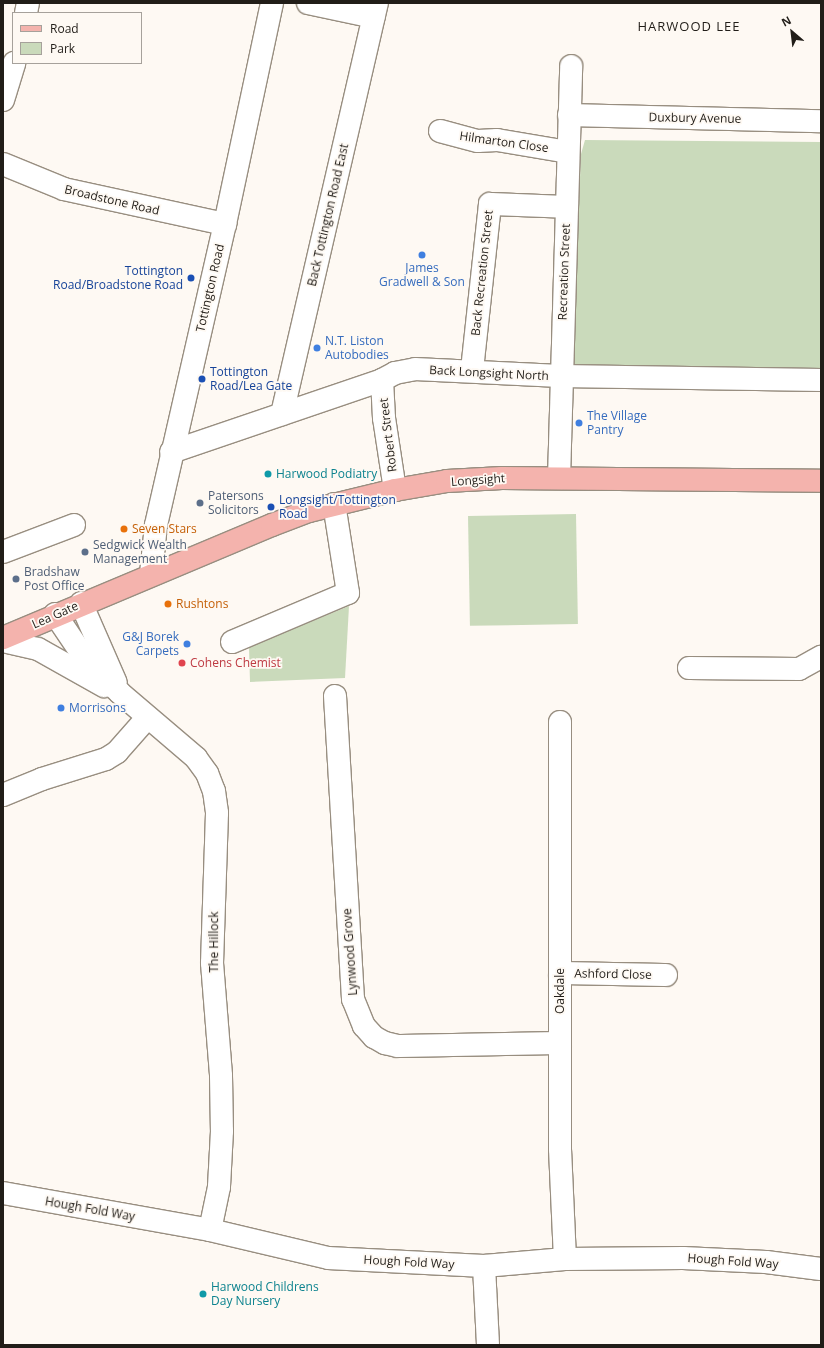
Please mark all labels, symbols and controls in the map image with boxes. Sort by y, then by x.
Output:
legend [12,12,142,64]
north arrow [772,12,812,52]
text: N [779,12,794,30]
district label: HARWOOD LEE [637,18,741,34]
text: Road [50,20,79,37]
text: Park [50,40,75,57]
street label: Duxbury Avenue [648,110,742,126]
street label: Hilmarton Close [459,129,549,155]
street label: Back Tottington Road East [305,142,351,288]
street label: Broadstone Road [63,182,161,218]
street label: Back Recreation Street [468,209,496,337]
street label: Recreation Street [555,223,573,321]
street label: Tottington Road [193,243,227,333]
marker: James Gradwell & Son [417,250,427,260]
place label: James Gradwell & Son [379,261,465,289]
place label: Tottington Road/Broadstone Road [53,264,183,292]
marker: Tottington Road/Broadstone Road [186,273,196,283]
place label: N.T. Liston Autobodies [325,334,389,362]
marker: N.T. Liston Autobodies [312,343,322,353]
street label: Back Longsight North [429,363,549,383]
place label: Tottington Road/Lea Gate [210,365,292,393]
marker: Tottington Road/Lea Gate [197,374,207,384]
street label: Robert Street [376,397,400,473]
place label: The Village Pantry [587,409,647,437]
marker: The Village Pantry [574,418,584,428]
place label: Harwood Podiatry [276,467,377,481]
marker: Harwood Podiatry [263,469,273,479]
street label: Longsight [450,471,506,489]
place label: Patersons Solicitors [208,489,264,517]
place label: Longsight/Tottington Road [279,493,396,521]
marker: Patersons Solicitors [195,498,205,508]
marker: Longsight/Tottington Road [266,502,276,512]
place label: Seven Stars [132,522,197,536]
marker: Seven Stars [119,524,129,534]
place label: Sedgwick Wealth Management [93,538,187,566]
marker: Sedgwick Wealth Management [80,547,90,557]
place label: Bradshaw Post Office [24,565,84,593]
marker: Bradshaw Post Office [11,574,21,584]
place label: Rushtons [176,597,228,611]
street label: Lea Gate [30,598,80,632]
marker: Rushtons [163,599,173,609]
place label: G&J Borek Carpets [122,630,179,658]
marker: G&J Borek Carpets [182,639,192,649]
place label: Cohens Chemist [190,656,281,670]
marker: Cohens Chemist [177,658,187,668]
place label: Morrisons [69,701,126,715]
marker: Morrisons [56,703,66,713]
street label: Lynwood Grove [340,908,360,996]
street label: The Hillock [207,911,221,973]
street label: Ashford Close [574,966,652,982]
street label: Oakdale [553,968,567,1014]
street label: Hough Fold Way [44,1194,136,1224]
street label: Hough Fold Way [687,1251,779,1271]
street label: Hough Fold Way [363,1252,455,1272]
place label: Harwood Childrens Day Nursery [211,1280,319,1308]
marker: Harwood Childrens Day Nursery [198,1289,208,1299]

